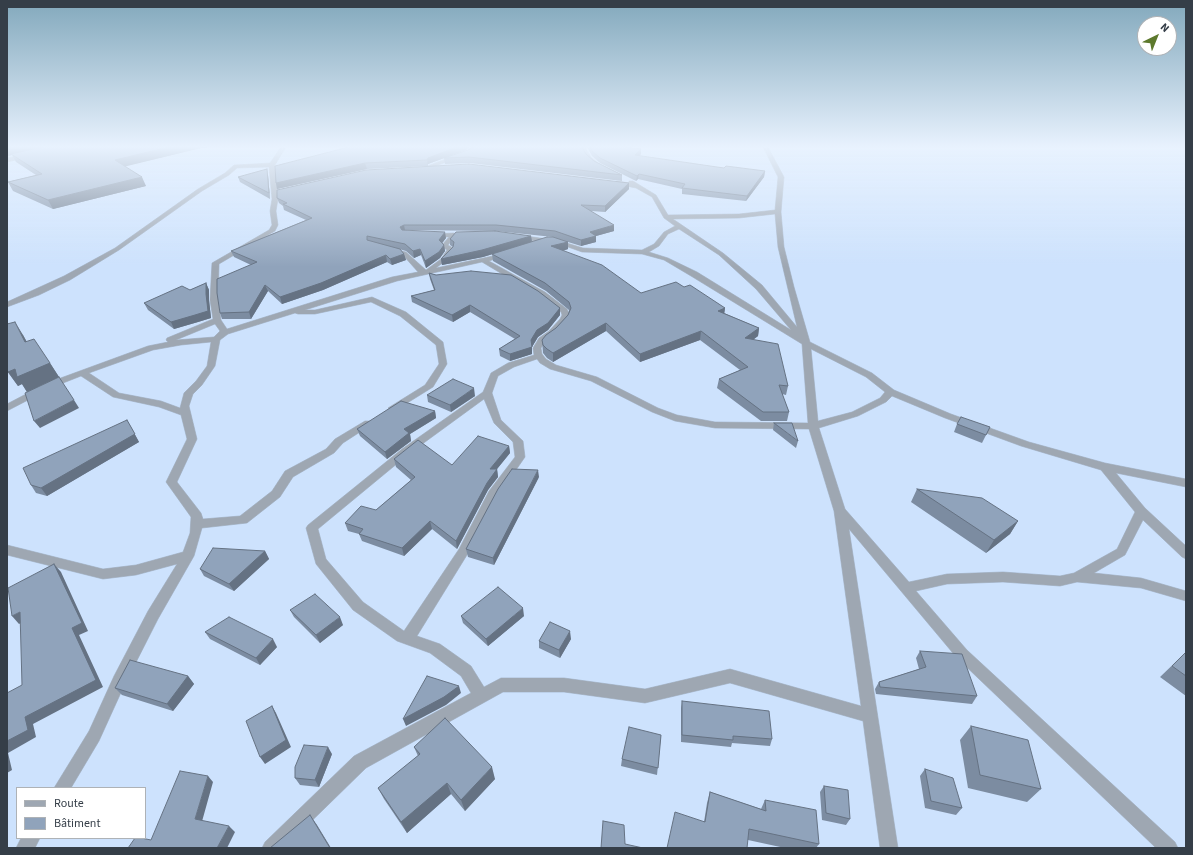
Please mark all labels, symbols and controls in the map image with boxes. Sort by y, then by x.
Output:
north arrow [1137,16,1177,56]
text: N [1157,20,1173,36]
legend [16,787,146,839]
text: Route [54,795,84,812]
text: Bâtiment [54,815,100,832]

